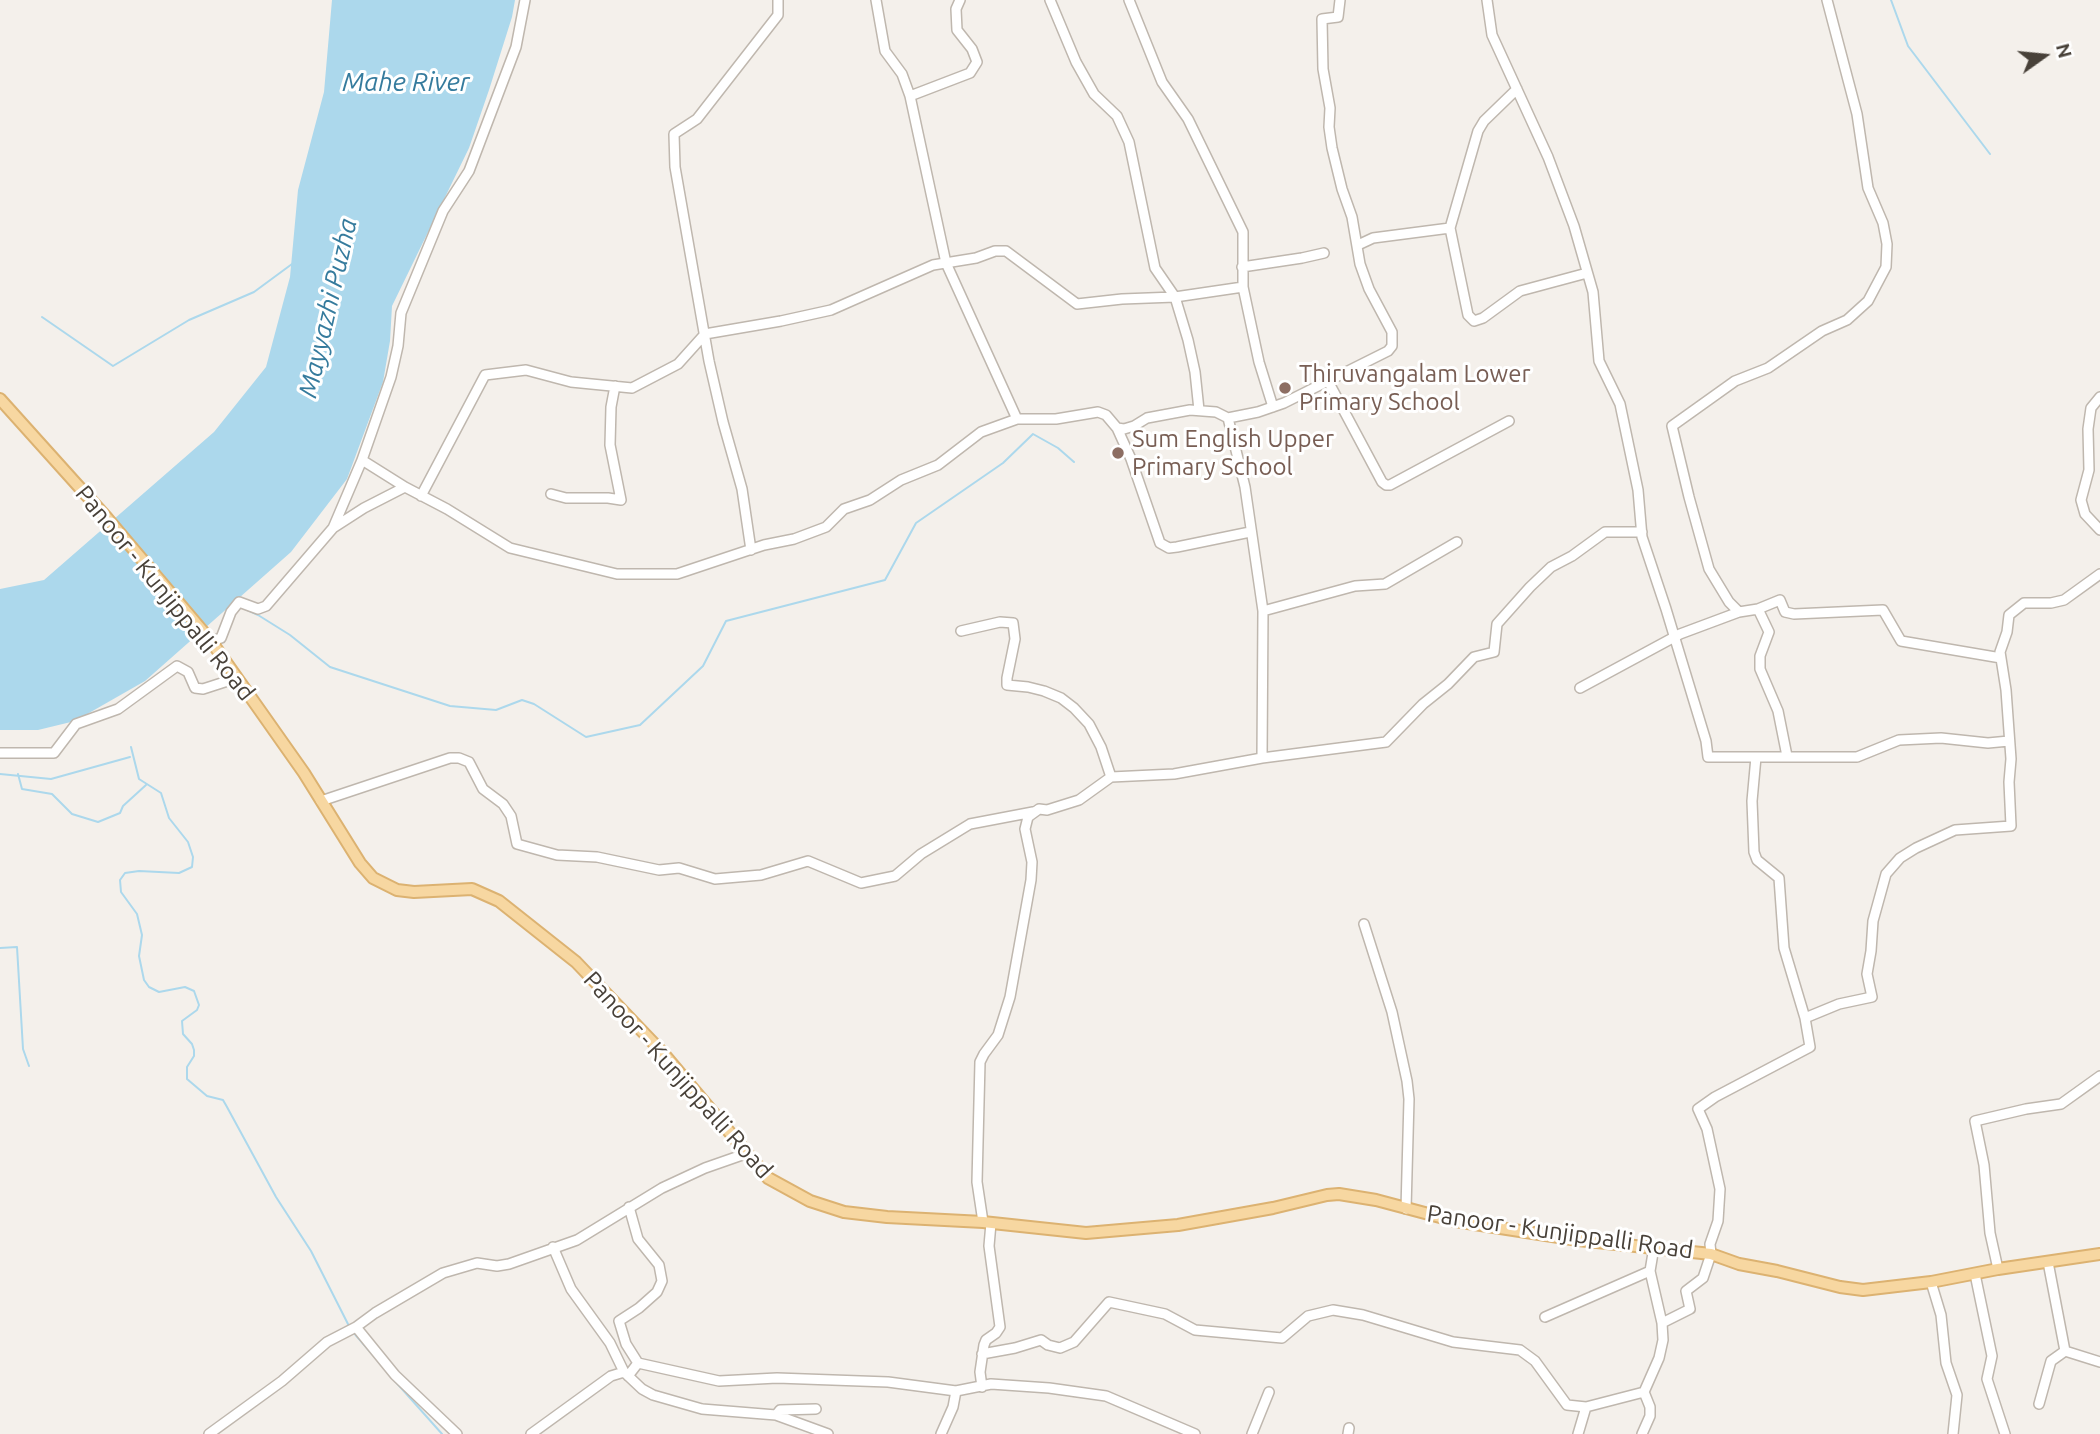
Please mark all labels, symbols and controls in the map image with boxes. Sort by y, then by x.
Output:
north arrow [2009,21,2079,91]
text: N [2052,41,2077,60]
water label: Mahe River [342,66,470,98]
water label: Mayyazhi Puzha [292,215,364,401]
place label: Thiruvangalam Lower Primary School [1299,360,1531,416]
marker: Thiruvangalam Lower Primary School [1277,380,1293,396]
place label: Sum English Upper Primary School [1132,425,1334,481]
marker: Sum English Upper Primary School [1110,445,1126,461]
street label: Panoor - Kunjippalli Road [69,480,261,706]
street label: Panoor - Kunjippalli Road [577,966,779,1184]
street label: Panoor - Kunjippalli Road [1425,1199,1695,1265]

